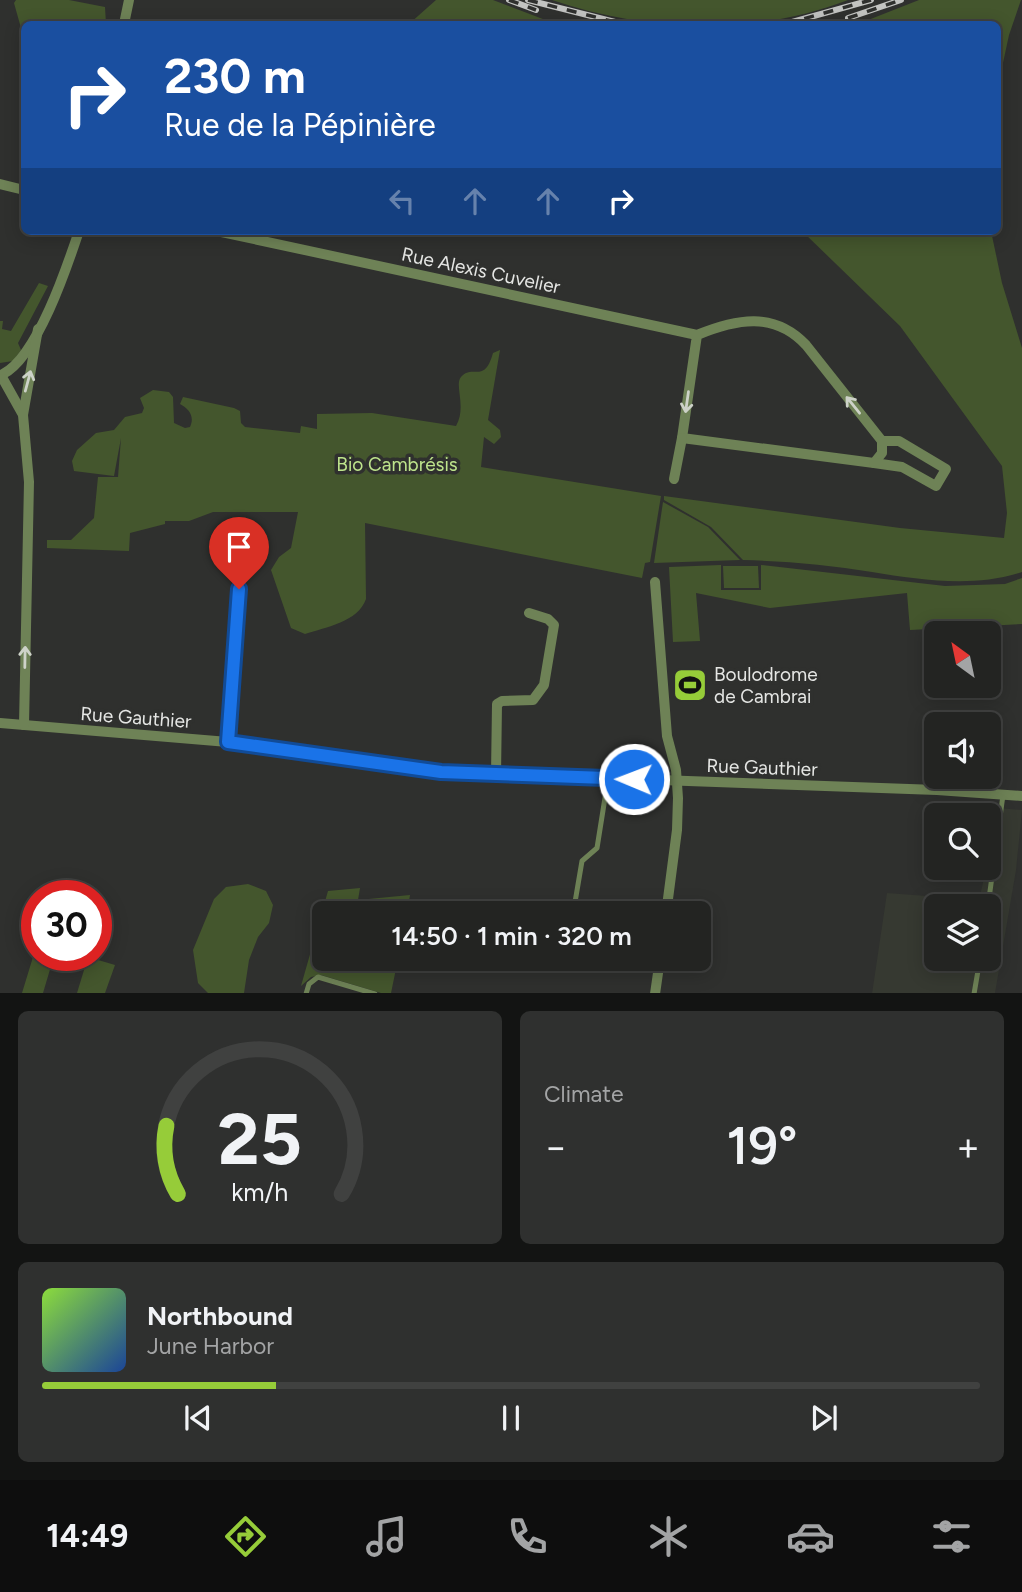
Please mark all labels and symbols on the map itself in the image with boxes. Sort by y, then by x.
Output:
street label: Rue Alexis Cuvelier [399,242,563,299]
one-way arrow [22,370,35,393]
one-way arrow [680,390,693,413]
one-way arrow [846,396,861,415]
park label: Bio Cambrésis [336,453,458,476]
pin [209,517,269,589]
north arrow [924,621,1001,698]
one-way arrow [19,646,32,669]
place label: Boulodrome de Cambrai [714,663,818,708]
sports icon: Boulodrome de Cambrai [671,666,709,704]
street label: Rue Gauthier [80,702,193,733]
position arrow [597,742,671,816]
street label: Rue Gauthier [706,754,819,781]
speed limit sign: 30 [21,880,112,971]

